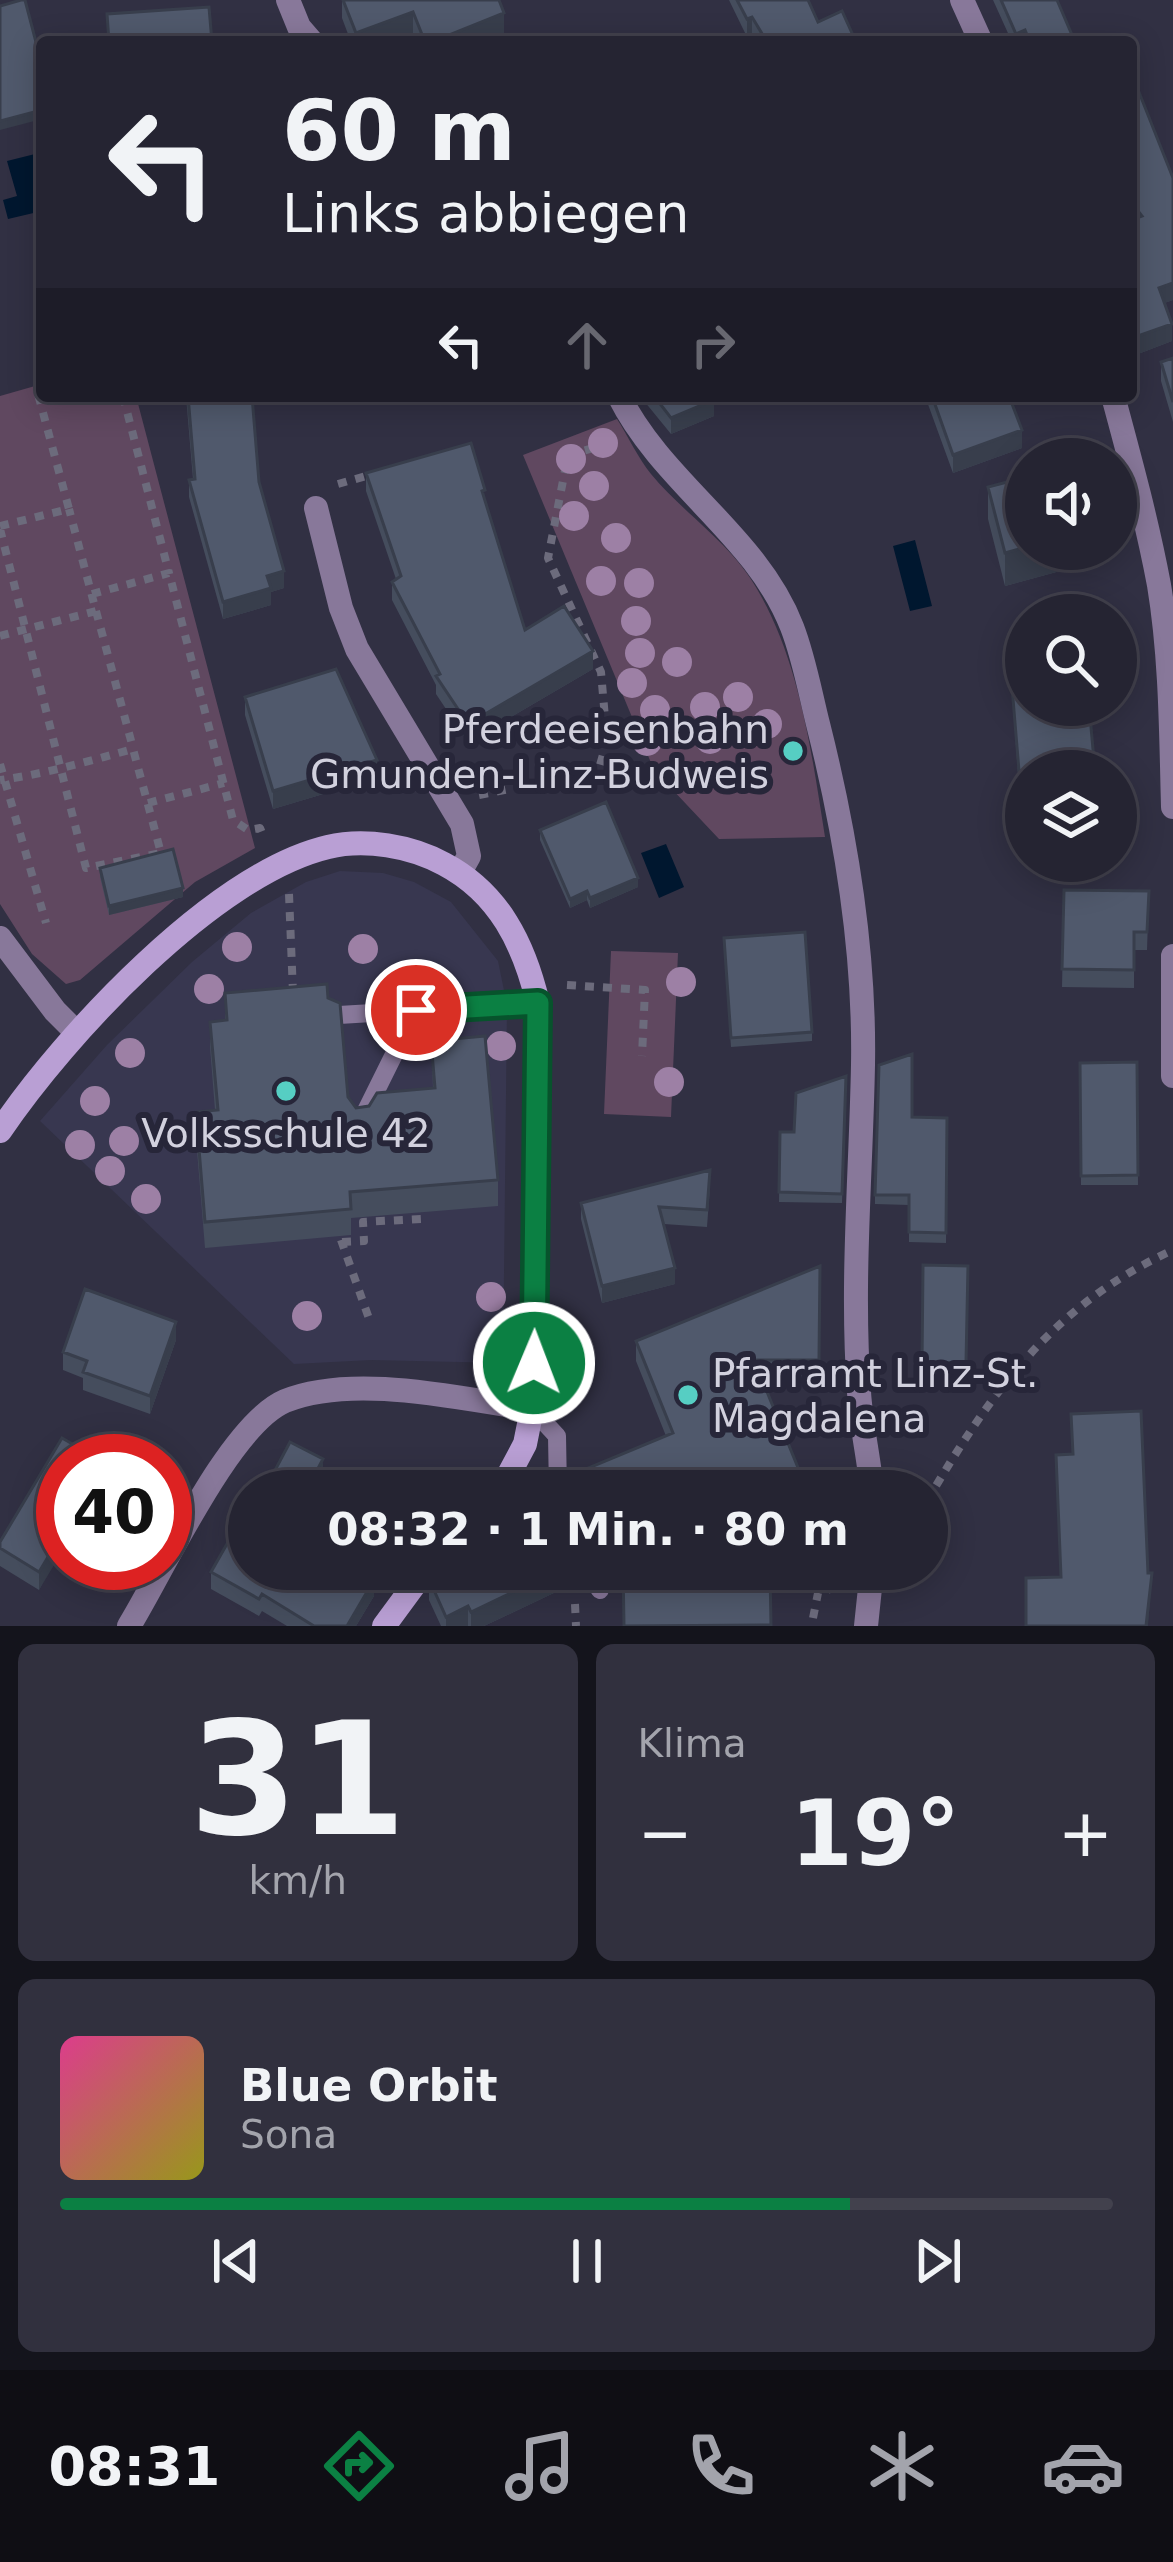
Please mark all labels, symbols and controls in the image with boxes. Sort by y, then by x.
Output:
text: 60 m [282,82,516,180]
icon: left [84,84,240,240]
text: Links abbiegen [282,182,689,245]
icon: left [428,312,494,378]
icon: ahead [554,312,620,378]
icon: right [680,312,746,378]
map controls [1005,438,1137,882]
button: sound [1005,438,1137,570]
button: search [1005,594,1137,726]
place label: Pferdeeisenbahn Gmunden-Linz-Budweis [310,707,769,797]
marker: Pferdeeisenbahn Gmunden-Linz-Budweis [780,738,806,764]
button: layers [1005,750,1137,882]
pin [365,959,467,1061]
icon: arrive [383,977,449,1043]
marker: Volksschule 42 [273,1078,299,1104]
place label: Volksschule 42 [141,1111,431,1156]
position arrow [471,1300,597,1426]
place label: Pfarramt Linz-St. Magdalena [712,1351,1038,1441]
marker: Pfarramt Linz-St. Magdalena [675,1382,701,1408]
speed limit sign: 40 [36,1434,192,1590]
text: 08:32 · 1 Min. · 80 m [327,1503,849,1556]
text: 31 [189,1689,406,1871]
text: Klima [638,1721,747,1766]
text: 19° [790,1781,960,1886]
text: − [638,1795,693,1872]
text: + [1058,1795,1113,1872]
text: km/h [249,1858,347,1903]
text: Blue Orbit [240,2059,498,2112]
text: Sona [240,2112,337,2157]
icon: previous [203,2228,269,2294]
icon: pause [554,2228,620,2294]
icon: next [905,2228,971,2294]
icon: directions [317,2424,401,2508]
icon: music [498,2424,582,2508]
icon: phone [679,2424,763,2508]
icon: climate [860,2424,944,2508]
icon: car [1041,2424,1125,2508]
text: 08:31 [48,2435,220,2498]

